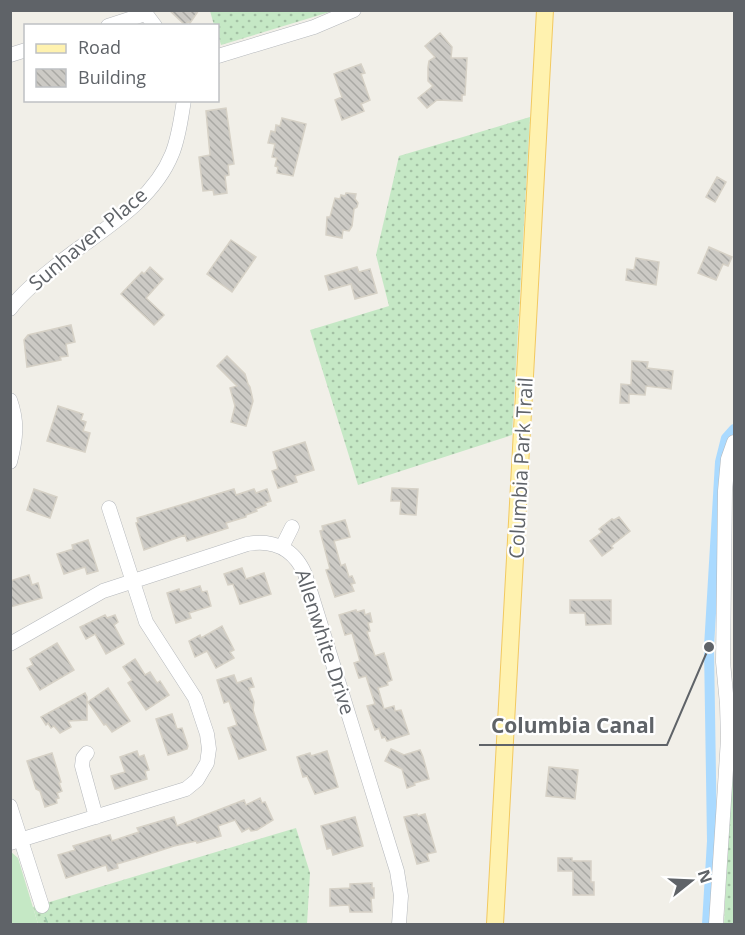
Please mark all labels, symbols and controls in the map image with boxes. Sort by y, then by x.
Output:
legend [24,24,219,102]
text: Road [78,35,121,59]
text: Building [78,65,146,89]
street label: Sunhaven Place [23,181,152,296]
street label: Columbia Park Trail [502,377,539,559]
street label: Allenwhite Drive [289,566,362,718]
callout: Columbia Canal [479,706,667,745]
text: Columbia Canal [491,711,655,739]
north arrow [661,851,721,911]
text: N [693,867,718,886]

